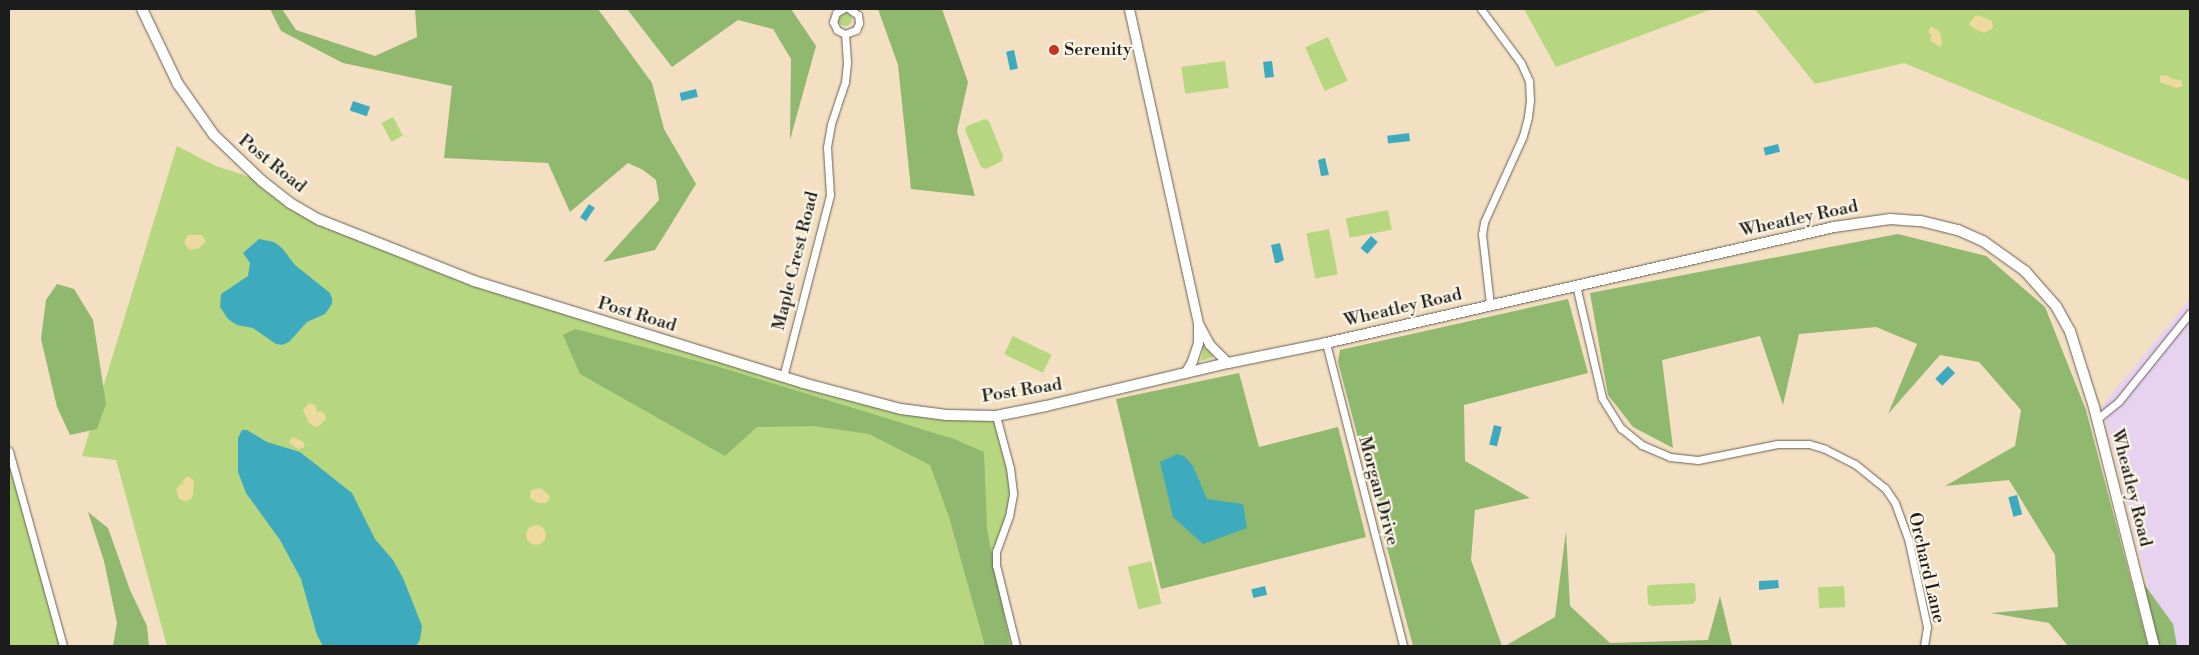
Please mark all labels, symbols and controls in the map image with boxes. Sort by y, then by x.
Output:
place label: Serenity [1064,39,1132,61]
marker: Serenity [1048,44,1060,56]
street label: Post Road [234,130,310,198]
street label: Maple Crest Road [768,189,824,333]
street label: Wheatley Road [1738,196,1860,242]
street label: Wheatley Road [1342,284,1464,332]
street label: Post Road [595,293,679,337]
street label: Post Road [980,374,1064,408]
street label: Wheatley Road [2106,427,2156,549]
street label: Morgan Drive [1353,434,1403,548]
street label: Orchard Lane [1903,511,1949,625]

